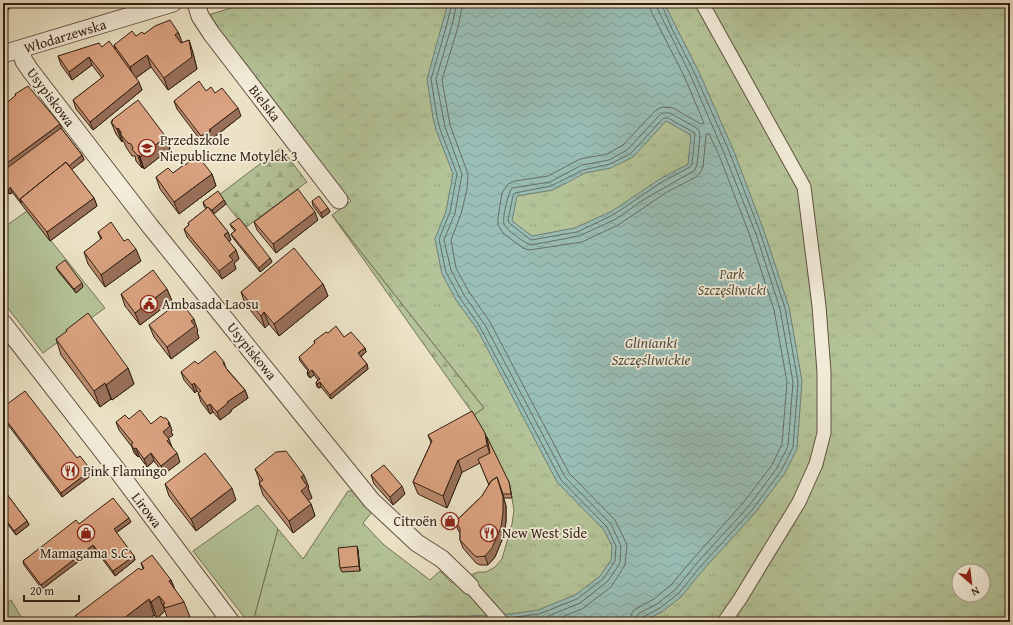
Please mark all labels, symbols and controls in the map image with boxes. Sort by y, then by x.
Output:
street label: Włodarzewska [21,14,109,58]
street label: Usypiskowa [22,63,80,131]
street label: Bielska [244,80,286,126]
place label: Przedszkole Niepubliczne Motylek 3 [160,130,298,166]
school or university icon: Przedszkole Niepubliczne Motylek 3 [137,138,157,158]
park label: Park Szczęśliwicki [698,264,767,300]
public building icon: Ambasada Laosu [139,294,159,314]
place label: Ambasada Laosu [162,294,259,314]
street label: Usypiskowa [223,318,282,384]
water label: Glinianki Szczęśliwickie [611,332,691,370]
restaurant icon: Pink Flamingo [60,461,80,481]
place label: Pink Flamingo [83,461,167,481]
street label: Lirowa [127,488,167,532]
place label: Citroën [393,511,437,531]
shop icon: Citroën [440,511,460,531]
shop icon: Mamagama S.C. [76,523,96,543]
restaurant icon: New West Side [479,523,499,543]
place label: New West Side [502,523,587,543]
place label: Mamagama S.C. [40,543,132,563]
north arrow [951,563,991,603]
scale bar [24,577,79,603]
text: 20 m [30,582,54,599]
text: N [968,583,983,601]

